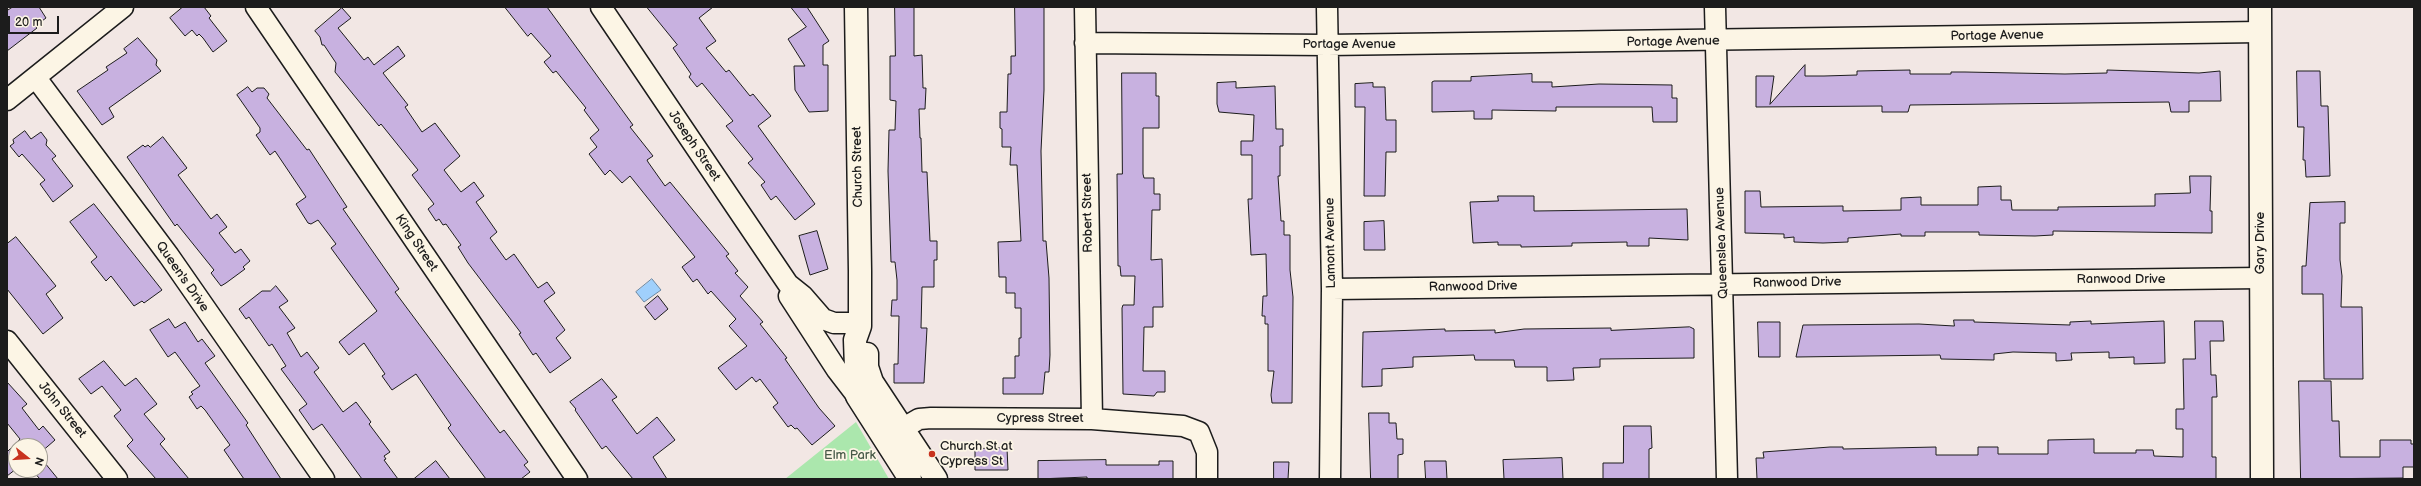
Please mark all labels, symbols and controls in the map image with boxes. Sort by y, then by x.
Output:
scale bar [10,8,61,34]
text: 20 m [15,15,42,30]
street label: Portage Avenue [1950,27,2044,45]
street label: Portage Avenue [1626,33,1720,51]
street label: Portage Avenue [1302,37,1396,53]
street label: Joseph Street [665,108,723,184]
street label: Church Street [849,126,867,208]
street label: Robert Street [1080,173,1096,253]
street label: Queenslea Avenue [1712,187,1732,299]
street label: Lamont Avenue [1322,197,1340,289]
street label: King Street [391,212,441,274]
street label: Gary Drive [2253,212,2269,274]
street label: Queen's Drive [152,239,212,315]
street label: Ranwood Drive [2077,272,2165,288]
street label: Ranwood Drive [1752,274,1842,292]
street label: Ranwood Drive [1428,278,1518,296]
street label: John Street [35,379,89,441]
street label: Cypress Street [997,411,1083,427]
north arrow [8,438,48,478]
place label: Church St at Cypress St [940,439,1012,470]
park label: Elm Park [824,448,876,464]
marker: Church St at Cypress St [927,449,937,459]
text: N [32,456,46,467]

